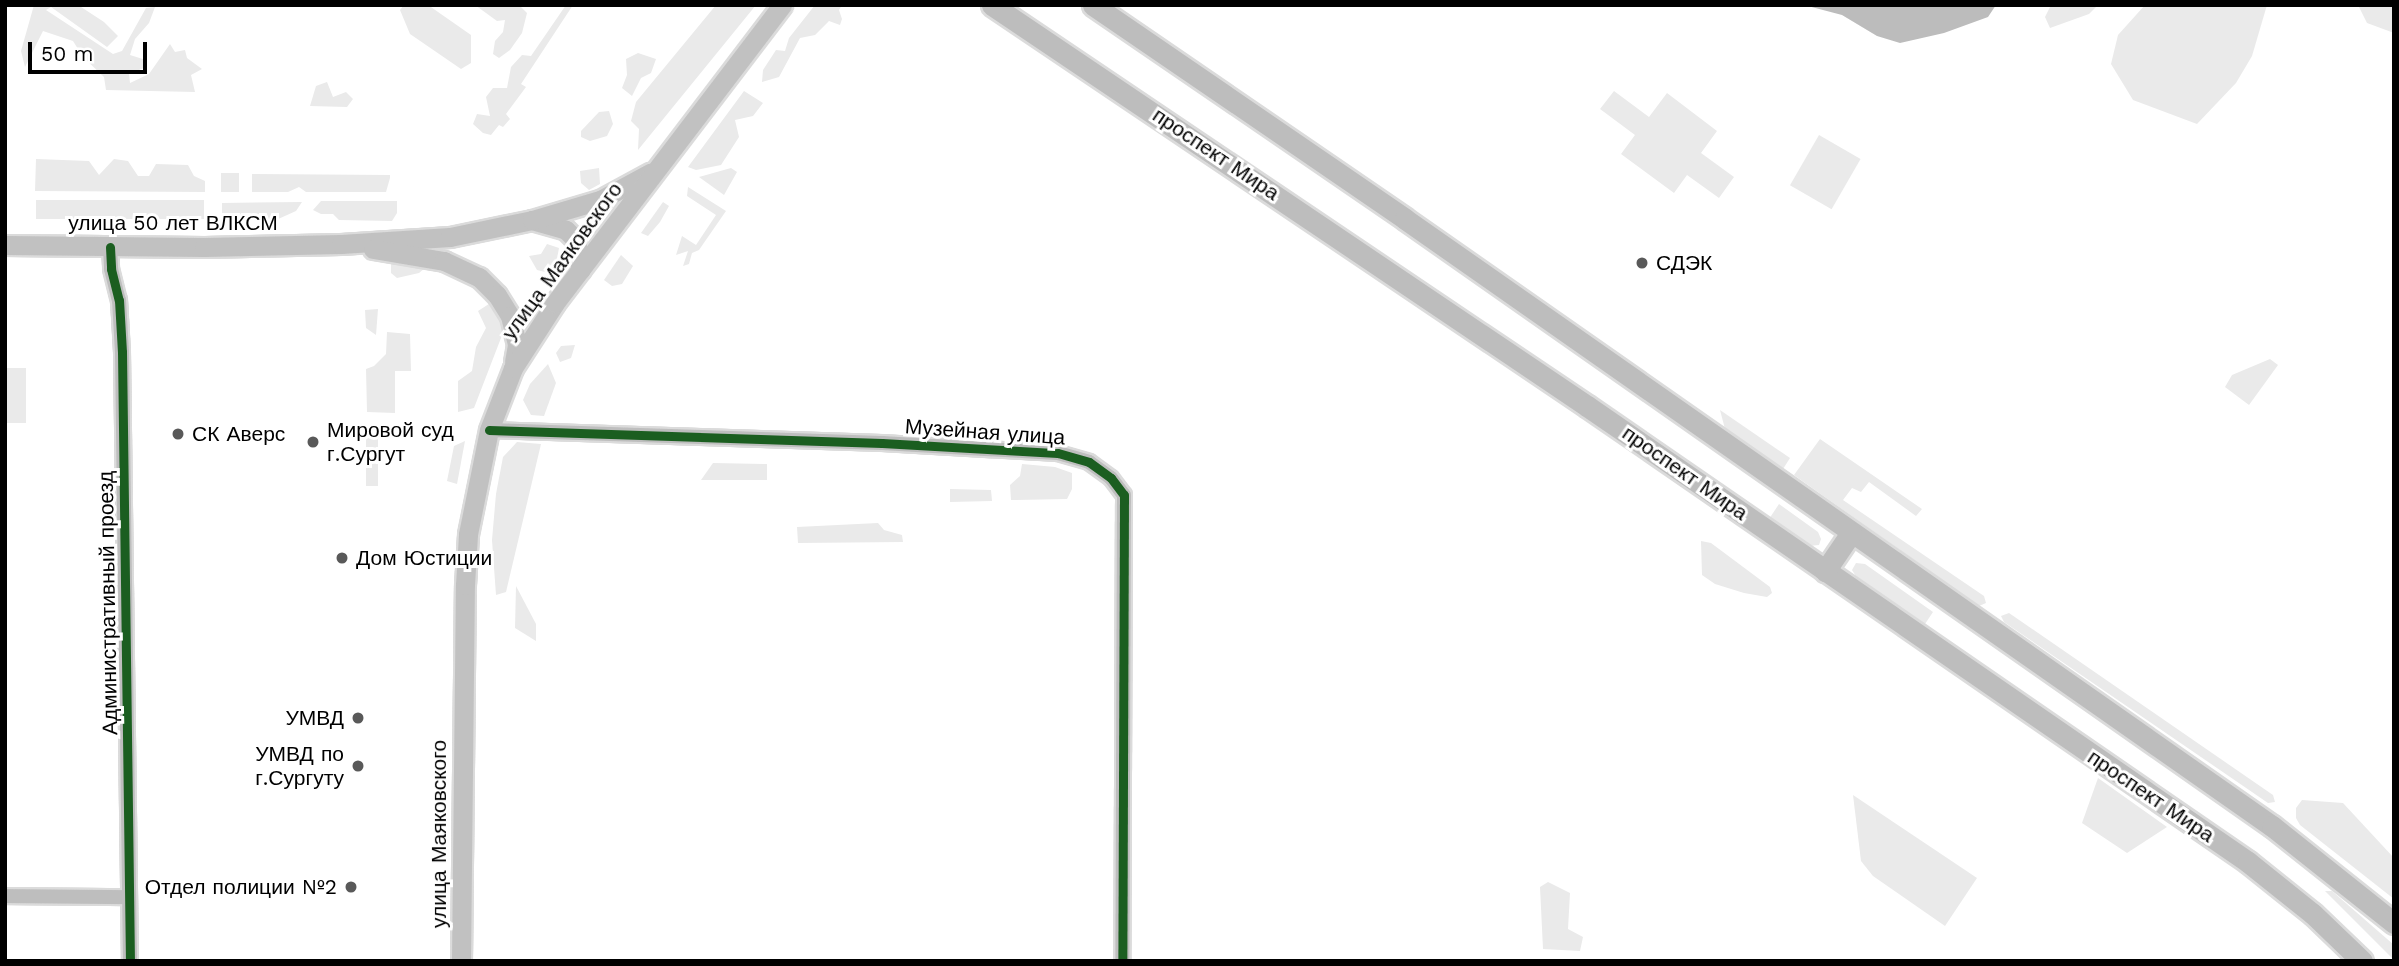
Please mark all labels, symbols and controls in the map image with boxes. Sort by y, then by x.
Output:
scale bar [32,28,150,72]
text: 50 m [41,41,93,66]
street label: проспект Мира [1148,102,1284,206]
street label: улица Маяковского [497,177,627,345]
street label: улица 50 лет ВЛКСМ [68,210,278,236]
place label: СДЭК [1656,250,1712,276]
marker: СДЭК [1634,255,1650,271]
street label: Музейная улица [904,414,1066,450]
place label: Мировой суд г.Сургут [327,417,454,467]
place label: СК Аверс [192,421,285,447]
street label: проспект Мира [1618,421,1752,525]
marker: СК Аверс [170,426,186,442]
marker: Мировой суд г.Сургут [305,434,321,450]
street label: Административный проезд [93,471,123,735]
place label: Дом Юстиции [356,545,492,571]
marker: Дом Юстиции [334,550,350,566]
place label: УМВД [285,705,344,731]
marker: УМВД [350,710,366,726]
street label: улица Маяковского [426,740,452,928]
place label: УМВД по г.Сургуту [255,741,344,791]
street label: проспект Мира [2083,744,2219,848]
marker: УМВД по г.Сургуту [350,758,366,774]
place label: Отдел полиции №2 [145,874,337,900]
marker: Отдел полиции №2 [343,879,359,895]

